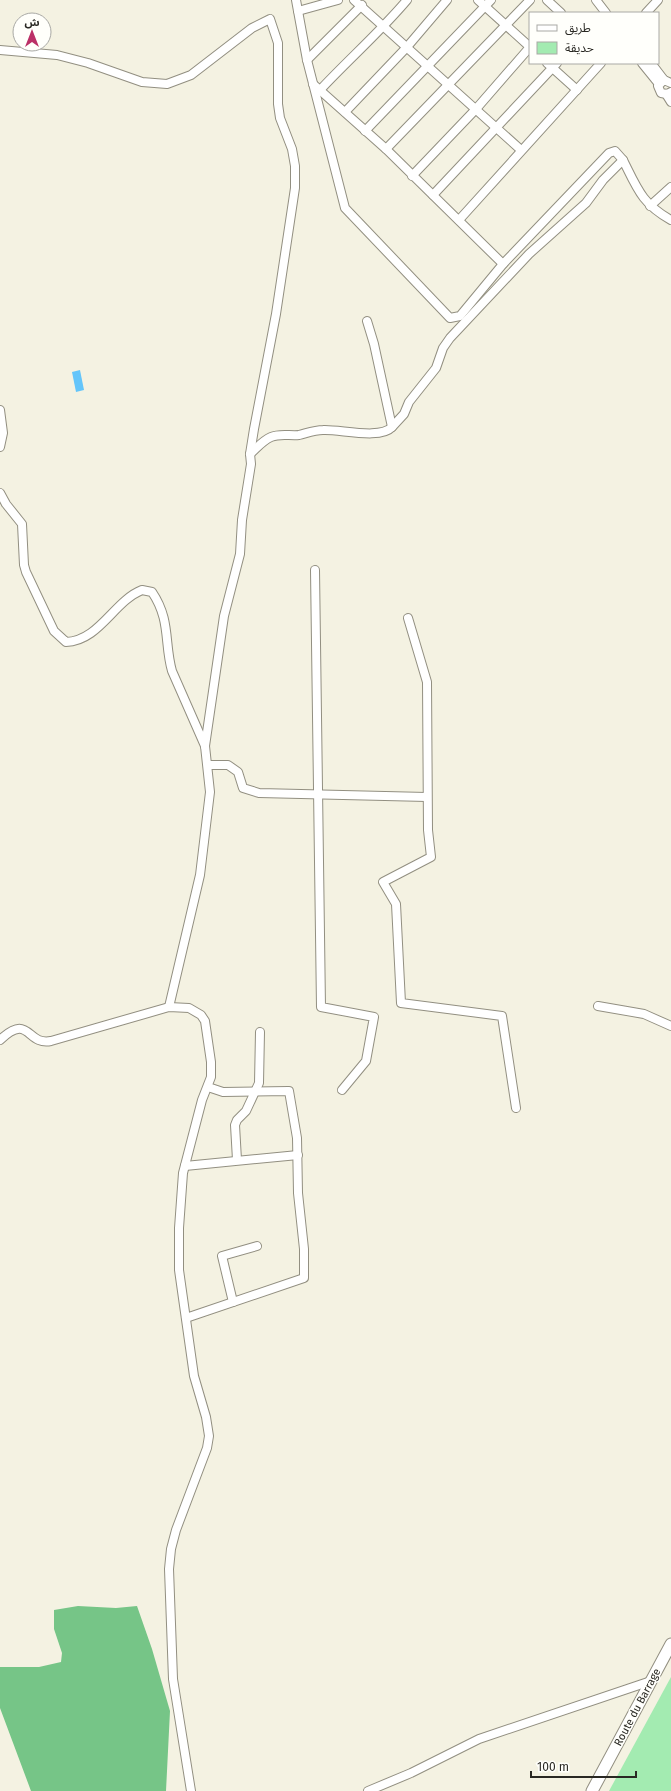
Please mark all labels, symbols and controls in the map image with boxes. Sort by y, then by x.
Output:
north arrow [12,12,52,52]
legend [529,12,659,64]
text: ش [24,16,40,29]
text: طريق [565,21,591,36]
text: حديقة [565,41,594,55]
street label: Route du Barrage [611,1666,663,1748]
scale bar [531,1753,636,1779]
text: 100 m [537,1760,569,1774]

